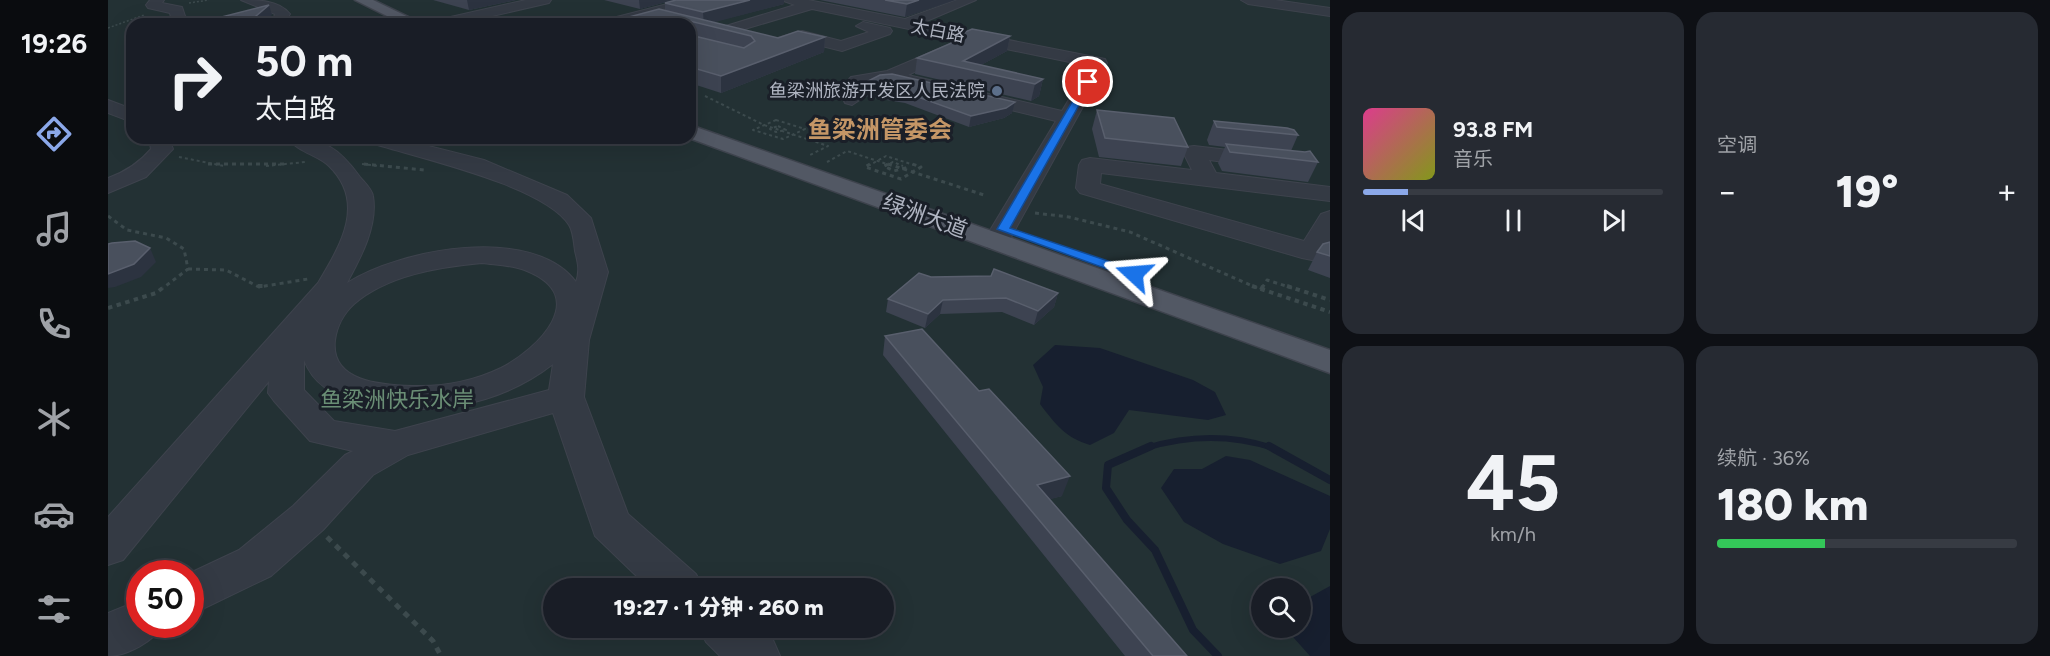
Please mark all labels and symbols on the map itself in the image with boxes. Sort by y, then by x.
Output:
street label: 太白路 [909,15,967,47]
pin [1062,56,1113,107]
place label: 鱼梁洲旅游开发区人民法院 [769,80,985,102]
marker: 鱼梁洲旅游开发区人民法院 [990,84,1004,98]
district label: 鱼梁洲管委会 [808,115,952,144]
street label: 绿洲大道 [879,188,971,244]
position arrow [1102,242,1166,306]
park label: 鱼梁洲快乐水岸 [320,386,474,413]
speed limit sign: 50 [126,560,204,638]

